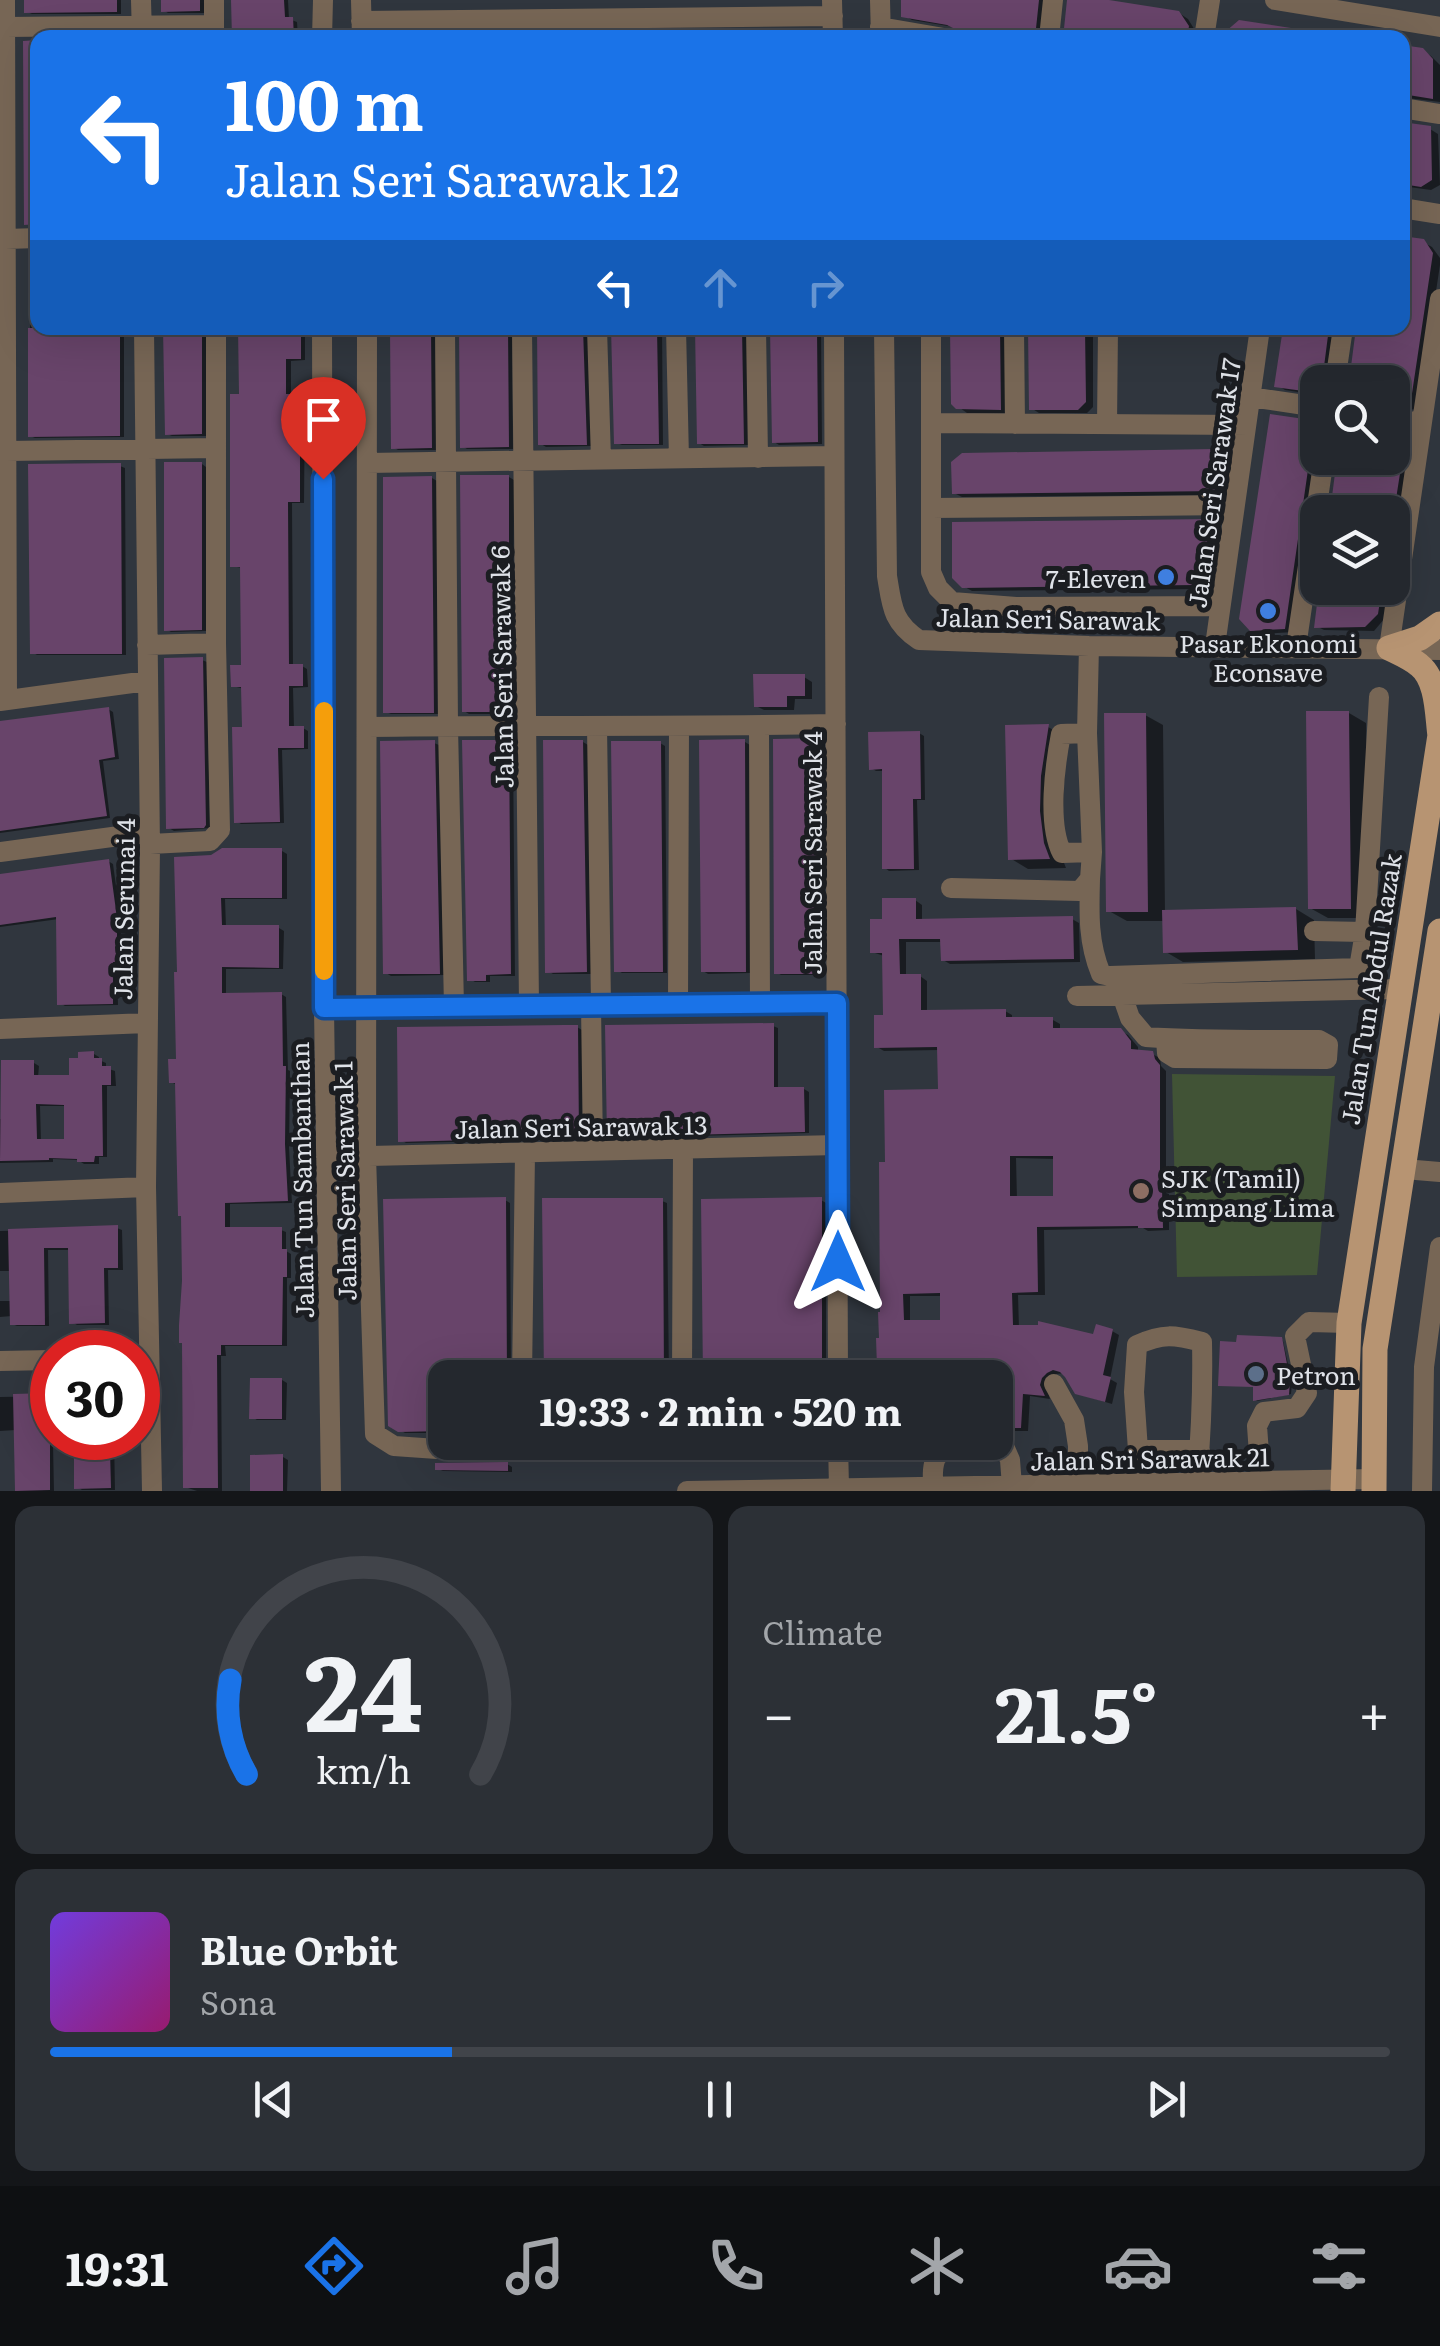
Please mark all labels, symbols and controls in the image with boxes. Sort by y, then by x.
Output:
text: 100 m [225,49,424,153]
icon: left [60,70,190,200]
text: Jalan Seri Sarawak 12 [225,144,679,211]
icon: left [588,260,643,315]
icon: ahead [693,260,748,315]
icon: right [798,260,853,315]
street label: Jalan Seri Sarawak 17 [1177,355,1249,610]
map controls [1300,365,1410,605]
button: search [1300,365,1410,475]
pin [281,377,366,480]
icon: arrive [296,392,351,447]
button: layers [1300,495,1410,605]
street label: Jalan Seri Sarawak 6 [480,545,522,789]
place label: 7-Eleven [1046,559,1146,596]
marker: 7-Eleven [1155,566,1177,588]
street label: Jalan Seri Sarawak [935,598,1161,638]
marker: Pasar Ekonomi Econsave [1257,600,1279,622]
place label: Pasar Ekonomi Econsave [1179,624,1357,690]
street label: Jalan Seri Sarawak 4 [793,731,830,975]
street label: Jalan Serunai 4 [103,817,143,1000]
street label: Jalan Tun Abdul Razak [1330,850,1410,1127]
street label: Jalan Tun Sambanthan [280,1041,322,1319]
street label: Jalan Seri Sarawak 1 [323,1061,365,1301]
street label: Jalan Seri Sarawak 13 [454,1105,708,1147]
place label: SJK (Tamil) Simpang Lima [1161,1159,1335,1225]
marker: SJK (Tamil) Simpang Lima [1130,1180,1152,1202]
position arrow [786,1210,890,1314]
speed limit sign: 30 [30,1330,160,1460]
place label: Petron [1276,1356,1356,1393]
marker: Petron [1245,1363,1267,1385]
text: 19:33 · 2 min · 520 m [539,1381,902,1438]
street label: Jalan Sri Sarawak 21 [1030,1437,1270,1479]
text: Climate [763,1607,883,1655]
text: 24 [304,1610,423,1764]
text: 21.5° [995,1655,1158,1766]
text: − [763,1670,795,1752]
text: + [1358,1670,1390,1752]
text: km/h [316,1742,411,1795]
text: Blue Orbit [200,1920,398,1977]
text: Sona [200,1977,276,2025]
icon: previous [246,2072,301,2127]
icon: pause [692,2072,747,2127]
icon: next [1139,2072,1194,2127]
icon: directions [299,2231,369,2301]
icon: music [500,2231,570,2301]
icon: phone [701,2231,771,2301]
icon: climate [902,2231,972,2301]
icon: car [1103,2231,1173,2301]
icon: filters [1304,2231,1374,2301]
text: 19:31 [66,2233,168,2300]

